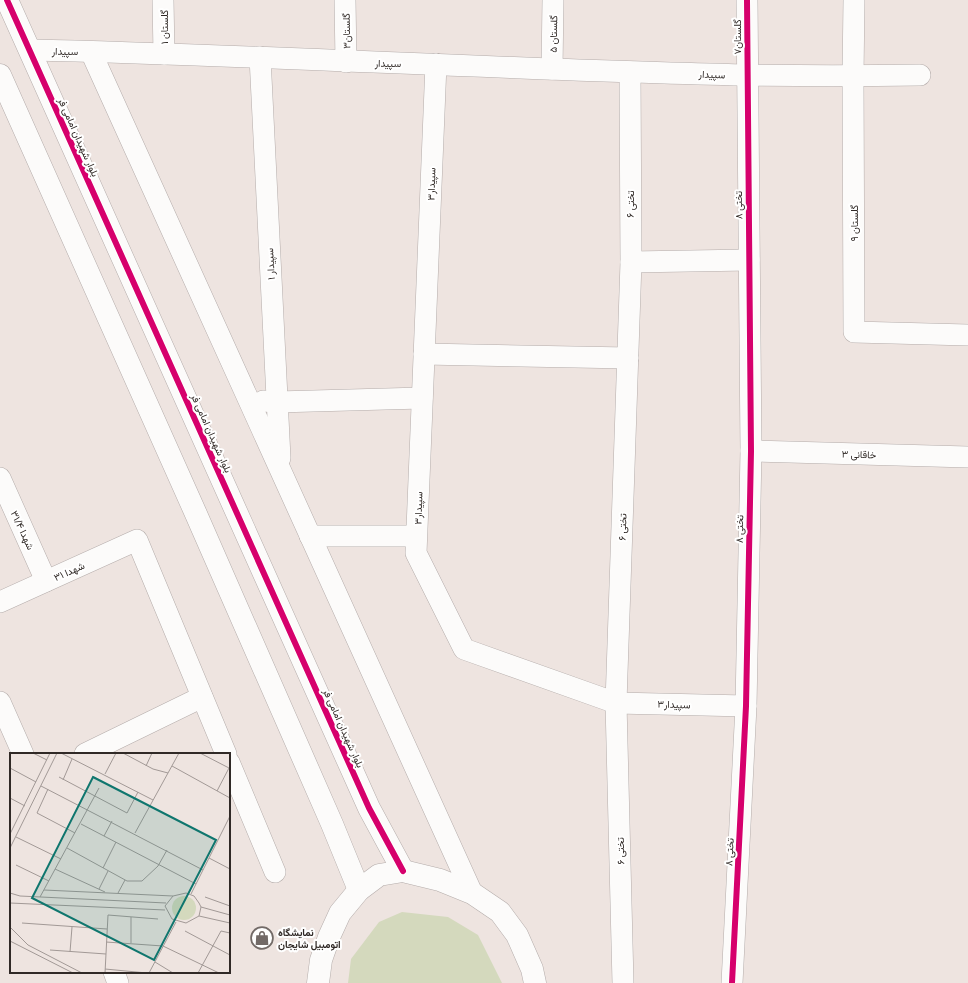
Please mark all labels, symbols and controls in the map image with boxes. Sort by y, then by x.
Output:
street label: گلستان ۱ [158,9,170,44]
street label: گلستان۳ [340,12,352,49]
street label: گلستان ۵ [547,15,559,53]
street label: گلستان۷ [731,19,743,55]
street label: سپیدار [51,45,78,59]
street label: سپیدار [374,57,401,71]
street label: سپیدار [697,68,726,82]
street label: بلوار شهیدان امامی فر [55,95,102,179]
street label: سپیدار۳ [424,167,440,201]
street label: تختی ۶ [624,190,637,218]
street label: تختی ۸ [732,191,745,219]
street label: گلستان ۹ [848,204,860,241]
street label: سپیدار ۱ [263,248,279,280]
street label: بلوار شهیدان امامی فر [188,391,235,475]
street label: خاقانی ۳ [841,447,877,462]
street label: سپیدار۳ [411,491,427,525]
street label: شهدا ۳۱/۴ [8,509,37,552]
street label: تختی ۶ [616,513,629,541]
street label: تختی ۸ [733,515,746,543]
street label: شهدا ۳۱ [52,559,87,584]
street label: بلوار شهیدان امامی فر [320,686,367,770]
street label: سپیدار۳ [657,697,691,713]
inset map [10,753,230,973]
street label: تختی ۶ [614,837,627,865]
street label: تختی ۸ [722,838,737,866]
shop icon: نمایشگاه اتومبیل شایجان [249,925,275,951]
place label: نمایشگاه اتومبیل شایجان [278,926,341,951]

